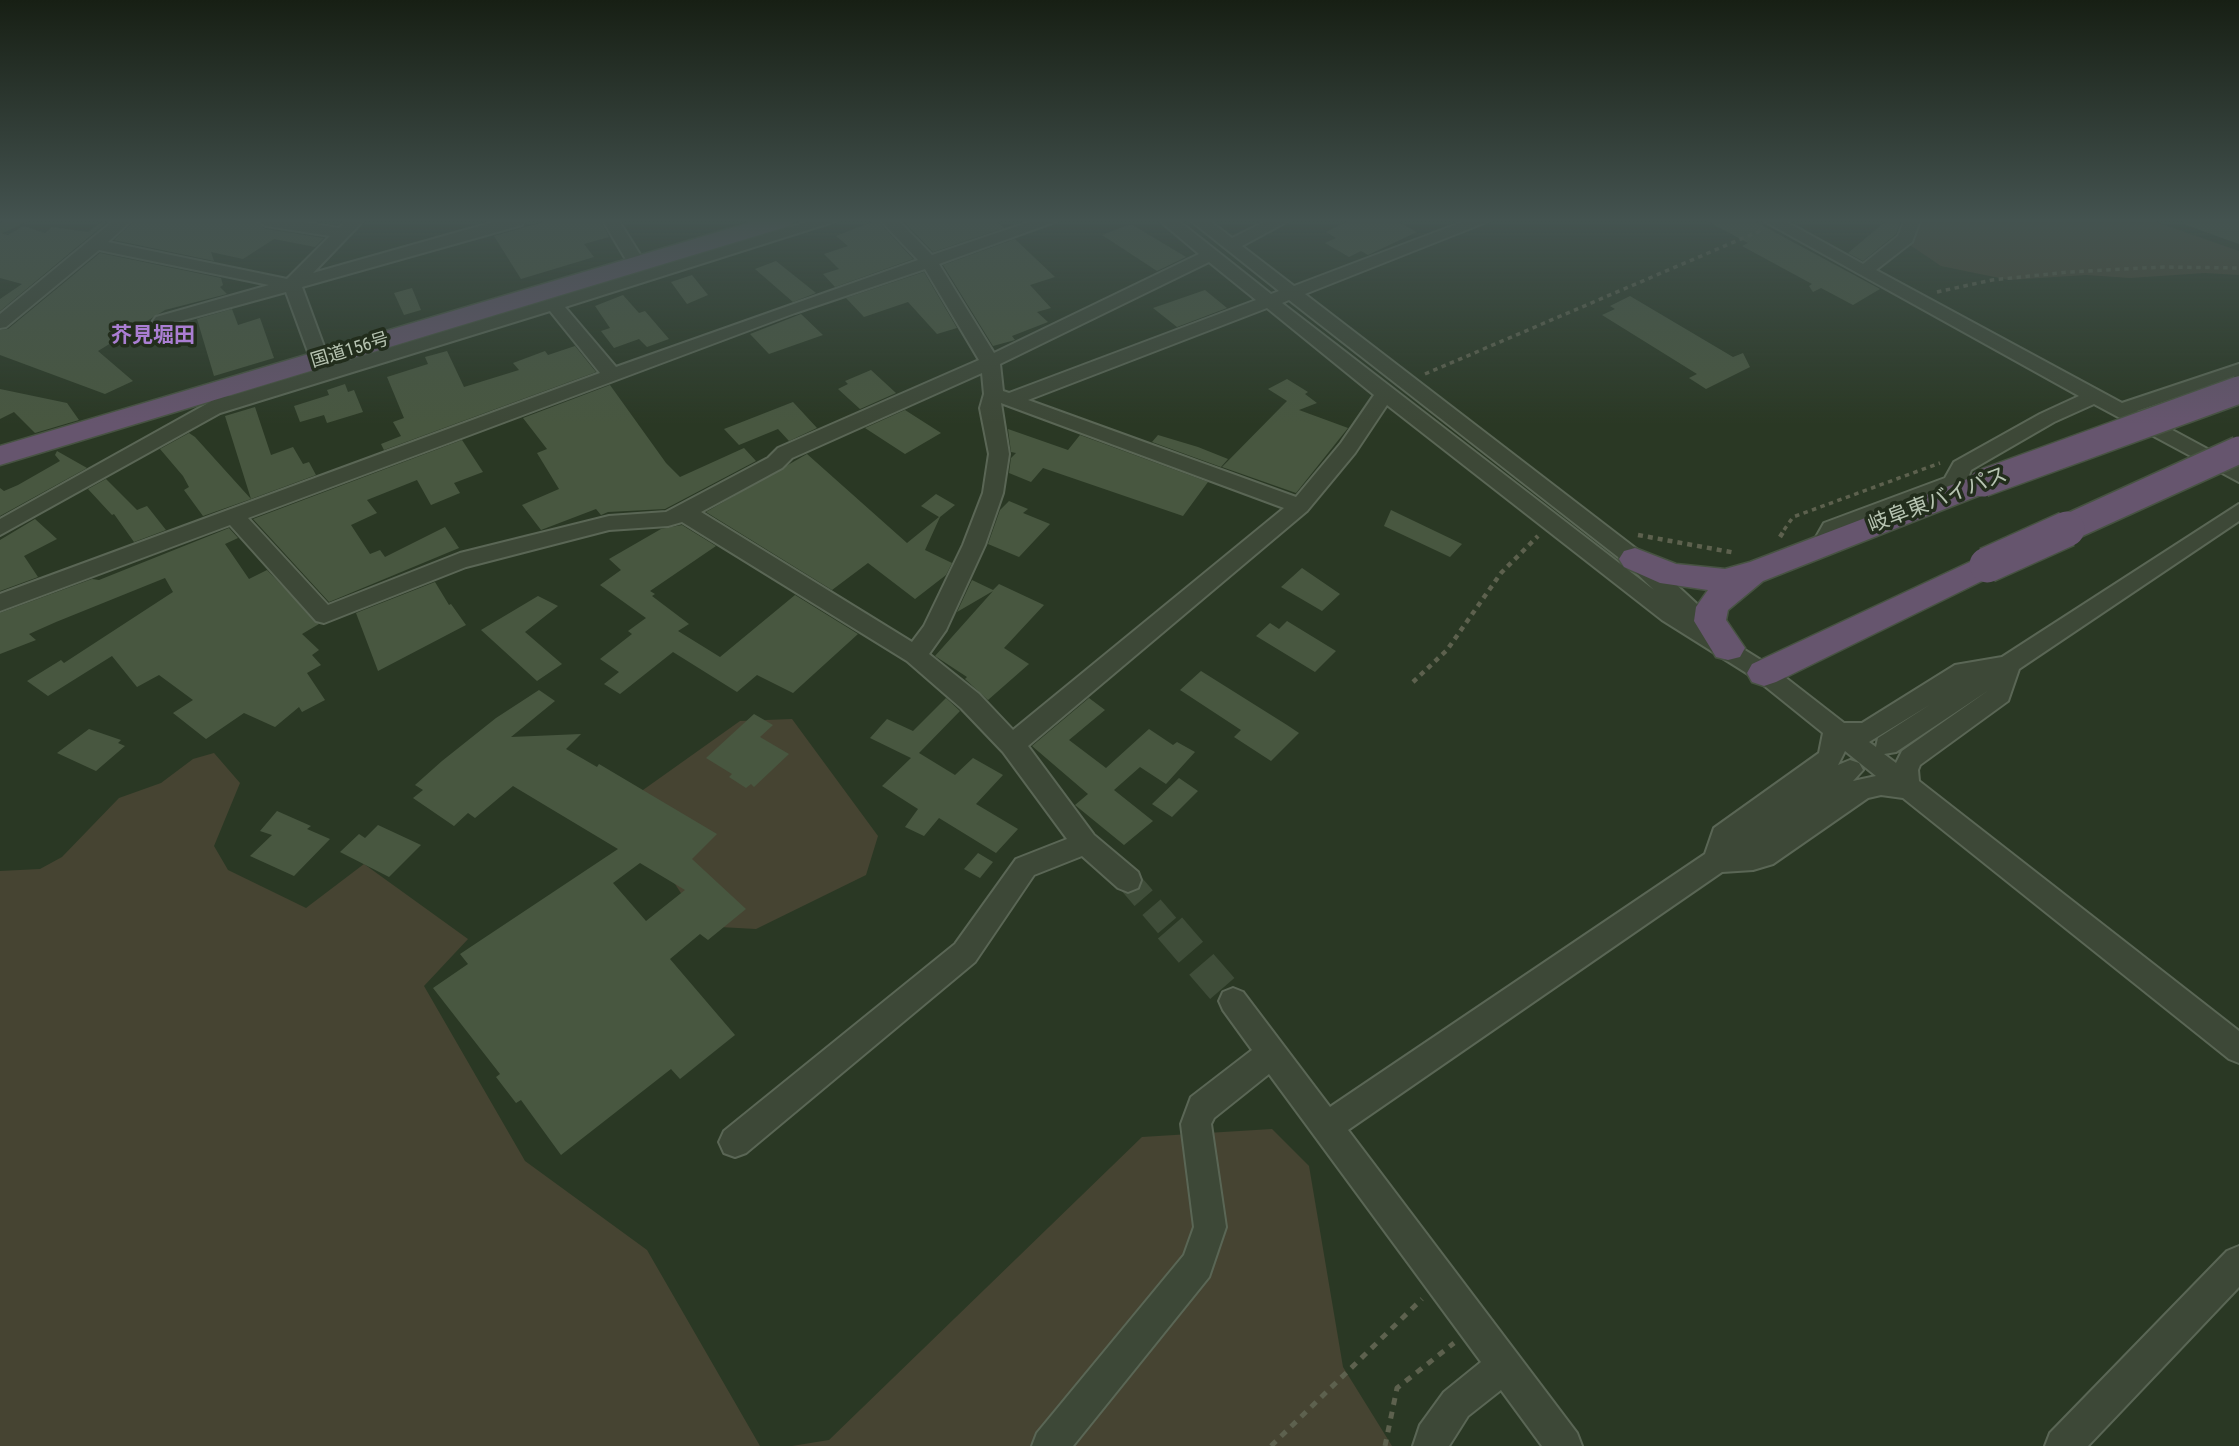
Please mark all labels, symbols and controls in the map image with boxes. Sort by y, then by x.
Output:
district label: 芥見堀田 [111,324,195,350]
street label: 国道156号 [308,329,392,373]
street label: 岐阜東バイパス [1865,463,2011,539]

